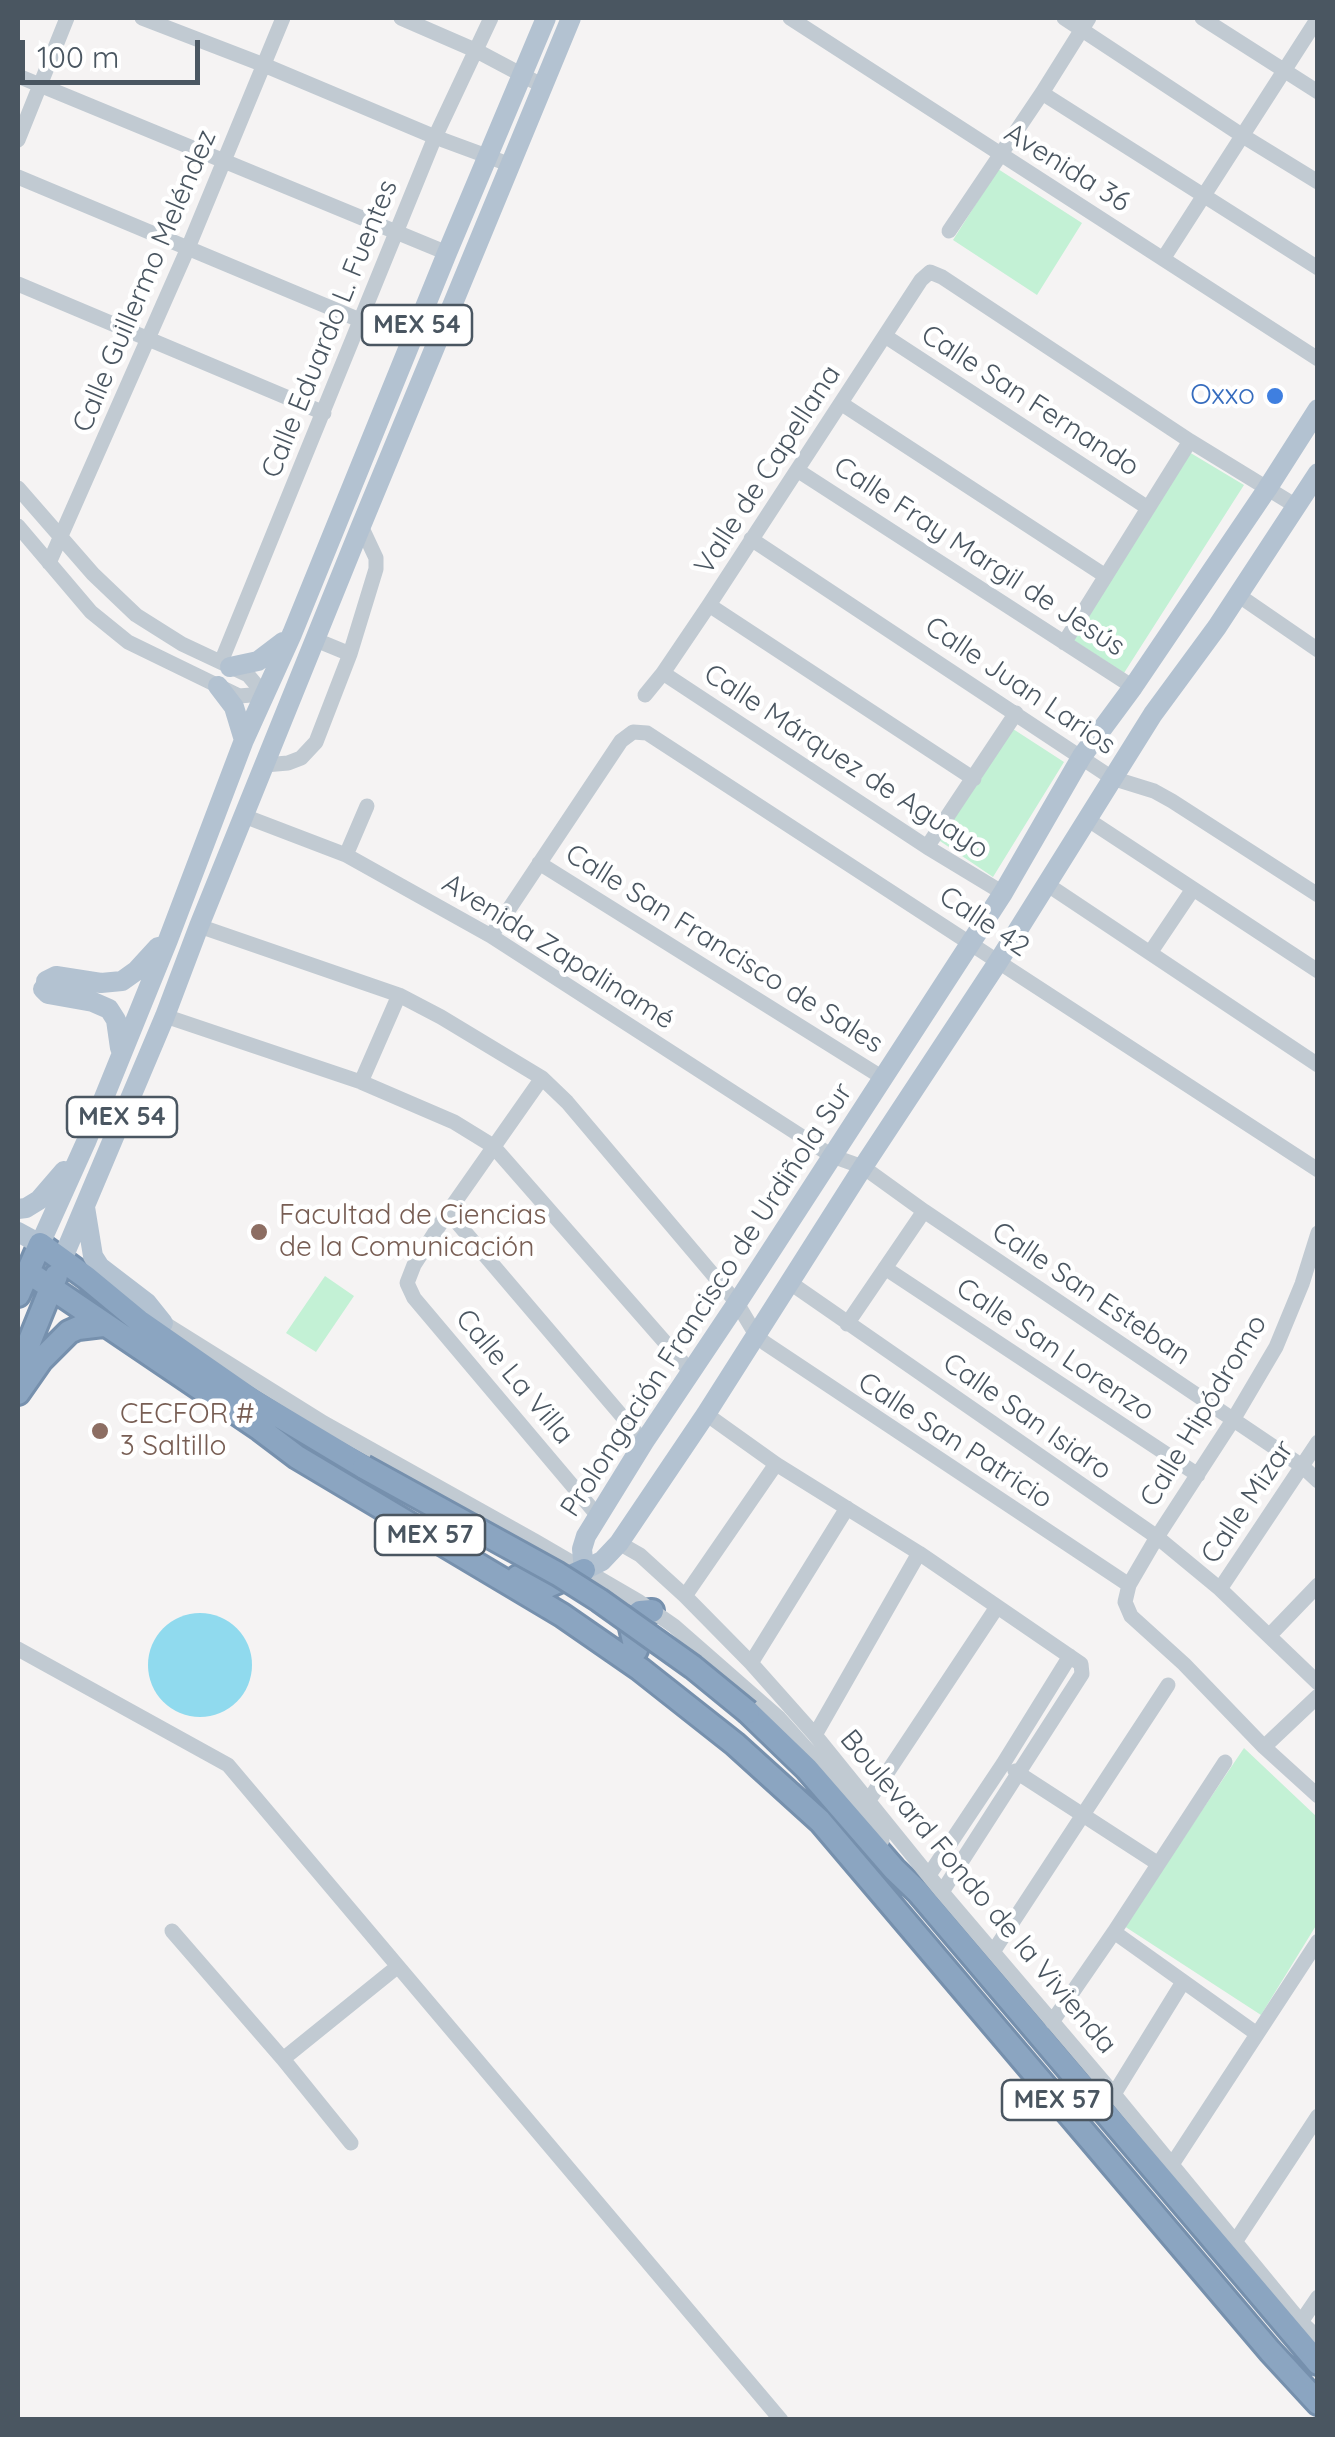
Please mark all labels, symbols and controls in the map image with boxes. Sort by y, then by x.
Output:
scale bar [25,20,205,82]
text: 100 m [37,38,119,76]
street label: Avenida 36 [998,116,1136,220]
street label: Calle Guillermo Meléndez [66,125,224,437]
street label: Calle Eduardo L. Fuentes [255,175,405,483]
road number: MEX 54 [362,305,472,345]
street label: Calle San Fernando [915,318,1145,484]
street label: Valle de Capellana [688,359,848,581]
place label: Oxxo [1190,379,1255,413]
marker: Oxxo [1264,385,1286,407]
street label: Calle Fray Margil de Jesús [827,450,1131,664]
street label: Calle Juan Larios [918,610,1122,762]
street label: Calle Márquez de Aguayo [697,657,995,867]
street label: Calle San Francisco de Sales [559,837,889,1061]
street label: Avenida Zapalinamé [436,867,680,1037]
street label: Calle 42 [932,880,1036,964]
street label: Prolongación Francisco de Urdiñola Sur [554,1077,860,1523]
road number: MEX 54 [67,1097,177,1137]
place label: Facultad de Ciencias de la Comunicación [279,1199,546,1265]
street label: Calle San Esteban [985,1215,1197,1373]
marker: Facultad de Ciencias de la Comunicación [248,1221,270,1243]
street label: Calle San Lorenzo [949,1271,1161,1429]
street label: Calle La Villa [448,1303,580,1451]
street label: Calle Hipódromo [1134,1309,1274,1513]
street label: Calle San Isidro [936,1346,1118,1488]
street label: Calle San Patricio [851,1366,1059,1516]
place label: CECFOR # 3 Saltillo [120,1398,254,1464]
marker: CECFOR # 3 Saltillo [89,1420,111,1442]
street label: Calle Mizar [1194,1434,1302,1570]
road number: MEX 57 [375,1515,485,1555]
street label: Boulevard Fondo de la Vivienda [833,1723,1123,2061]
road number: MEX 57 [1002,2080,1112,2120]

